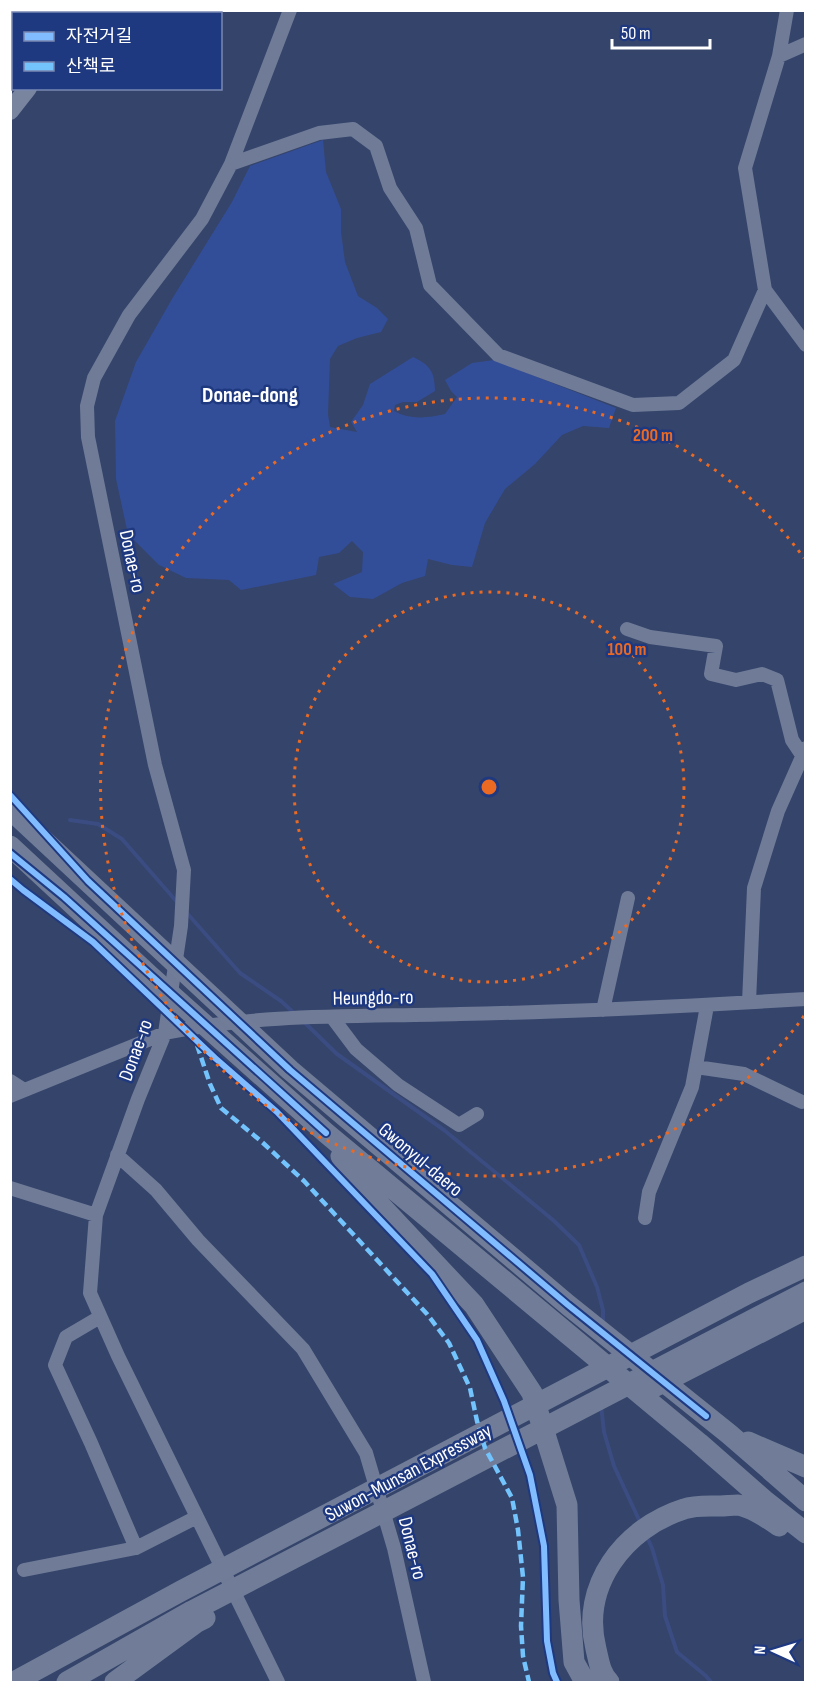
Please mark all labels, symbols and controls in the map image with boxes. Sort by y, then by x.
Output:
legend [12,12,222,90]
scale bar [612,12,710,50]
text: 50 m [621,23,651,44]
text: 자전거길 [66,26,132,47]
text: 산책로 [66,56,116,77]
district label: Donae-dong [202,382,298,409]
text: 200 m [633,425,673,446]
street label: Donae-ro [114,528,150,595]
text: 100 m [608,639,647,660]
centre of rings [479,777,499,797]
street label: Heungdo-ro [332,985,414,1011]
street label: Donae-ro [114,1016,158,1084]
street label: Gwonyul-daero [373,1118,467,1202]
street label: Suwon-Munsan Expressway [321,1419,496,1527]
street label: Donae-ro [393,1515,431,1582]
north arrow [744,1621,804,1681]
text: N [751,1645,770,1655]

